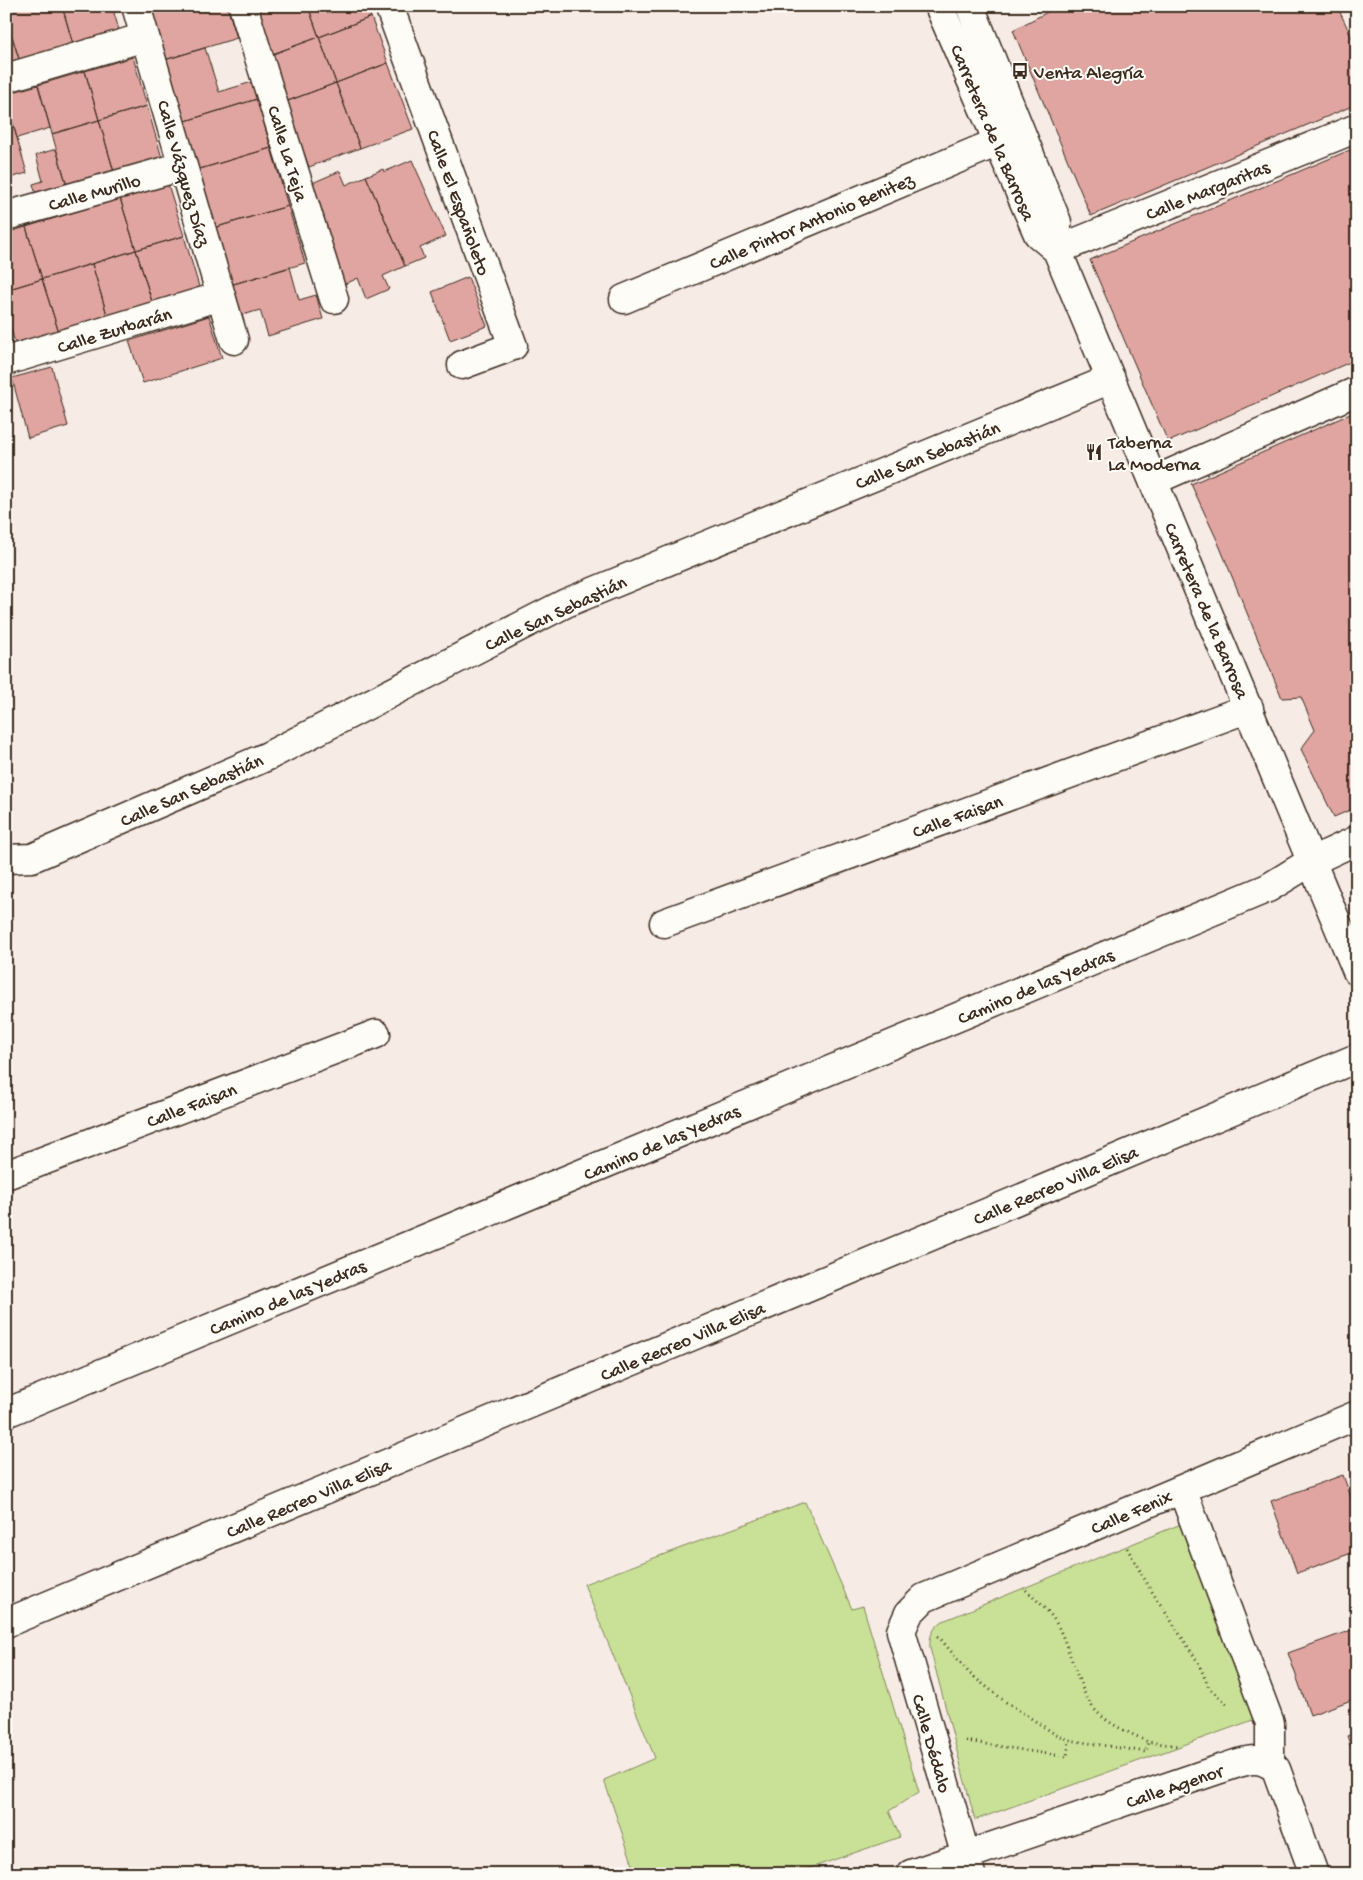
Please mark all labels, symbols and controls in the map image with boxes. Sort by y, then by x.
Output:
street label: Carretera de la Barrosa [943,42,1039,226]
bus stop icon: Venta Alegría [1010,61,1030,81]
place label: Venta Alegría [1033,63,1145,86]
street label: Calle Vázquez Díaz [150,98,214,251]
street label: Calle La Teja [260,103,312,206]
street label: Calle El Españoleto [420,127,494,279]
street label: Calle Margaritas [1143,157,1275,228]
street label: Calle Pintor Antonio Benitez [707,169,919,277]
street label: Calle Murillo [46,170,144,218]
street label: Calle Zurbarán [55,304,175,361]
street label: Calle San Sebastián [853,418,1004,497]
place label: Taberna La Moderna [1107,433,1202,478]
restaurant icon: Taberna La Moderna [1084,442,1104,462]
street label: Carretera de la Barrosa [1157,520,1253,704]
street label: Calle San Sebastián [482,572,631,658]
street label: Calle San Sebastián [117,750,267,834]
street label: Calle Faisan [910,791,1007,845]
street label: Camino de las Yedras [955,945,1119,1032]
street label: Calle Faisan [144,1080,240,1135]
street label: Camino de las Yedras [581,1101,745,1188]
street label: Calle Recreo Villa Elisa [971,1142,1143,1232]
street label: Camino de las Yedras [207,1256,371,1343]
street label: Calle Recreo Villa Elisa [598,1298,770,1388]
street label: Calle Recreo Villa Elisa [224,1455,396,1545]
street label: Calle Fenix [1088,1487,1177,1542]
street label: Calle Dédalo [905,1692,955,1796]
street label: Calle Agenor [1124,1760,1229,1816]

